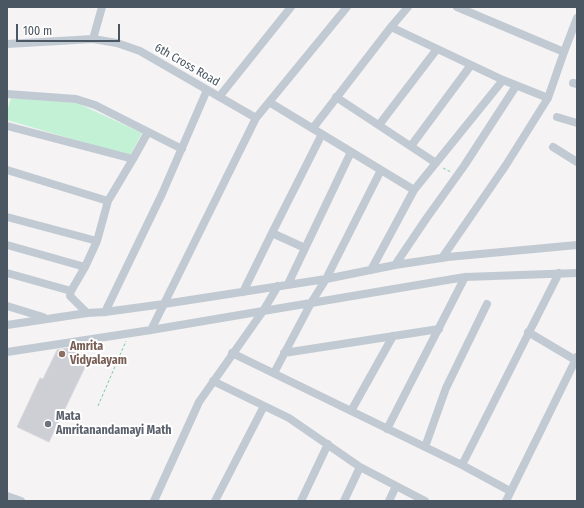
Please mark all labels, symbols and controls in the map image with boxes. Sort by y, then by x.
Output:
scale bar [18,16,122,42]
text: 100 m [23,24,52,38]
street label: 6th Cross Road [152,41,222,89]
place label: Amrita Vidyalayam [70,340,127,368]
marker: Amrita Vidyalayam [57,349,67,359]
place label: Mata Amritanandamayi Math [56,410,172,438]
marker: Mata Amritanandamayi Math [43,419,53,429]

